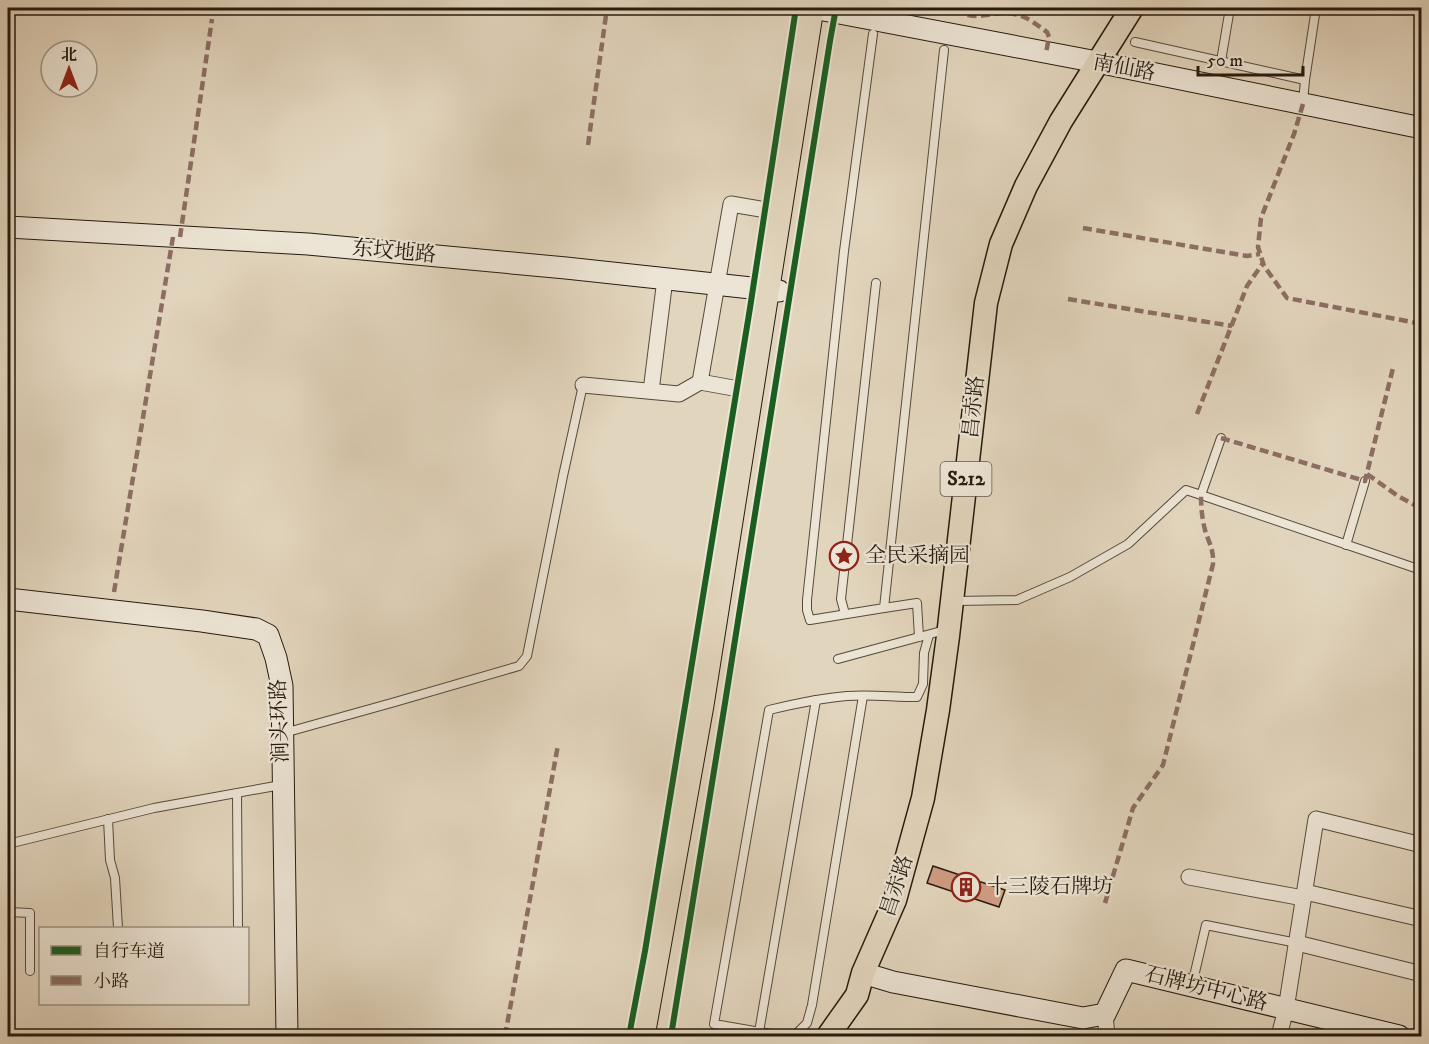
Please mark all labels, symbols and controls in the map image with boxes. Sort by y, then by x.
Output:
north arrow [39,39,99,99]
scale bar [1198,39,1303,77]
text: 北 [61,45,77,65]
street label: 南仙路 [1091,49,1157,87]
text: 50 m [1207,50,1243,72]
street label: 东坟地路 [351,235,437,269]
street label: 昌赤路 [958,374,990,440]
road number: S212 [940,462,992,496]
place icon: 全民采摘园 [828,540,860,572]
place label: 全民采摘园 [865,543,970,569]
street label: 涧头环路 [266,679,294,763]
street label: 昌赤路 [875,852,919,920]
building icon: 十三陵石牌坊 [950,871,982,903]
place label: 十三陵石牌坊 [987,874,1113,900]
legend [39,927,249,1005]
text: 自行车道 [93,941,165,963]
street label: 石牌坊中心路 [1142,961,1270,1017]
text: 小路 [93,971,129,993]

